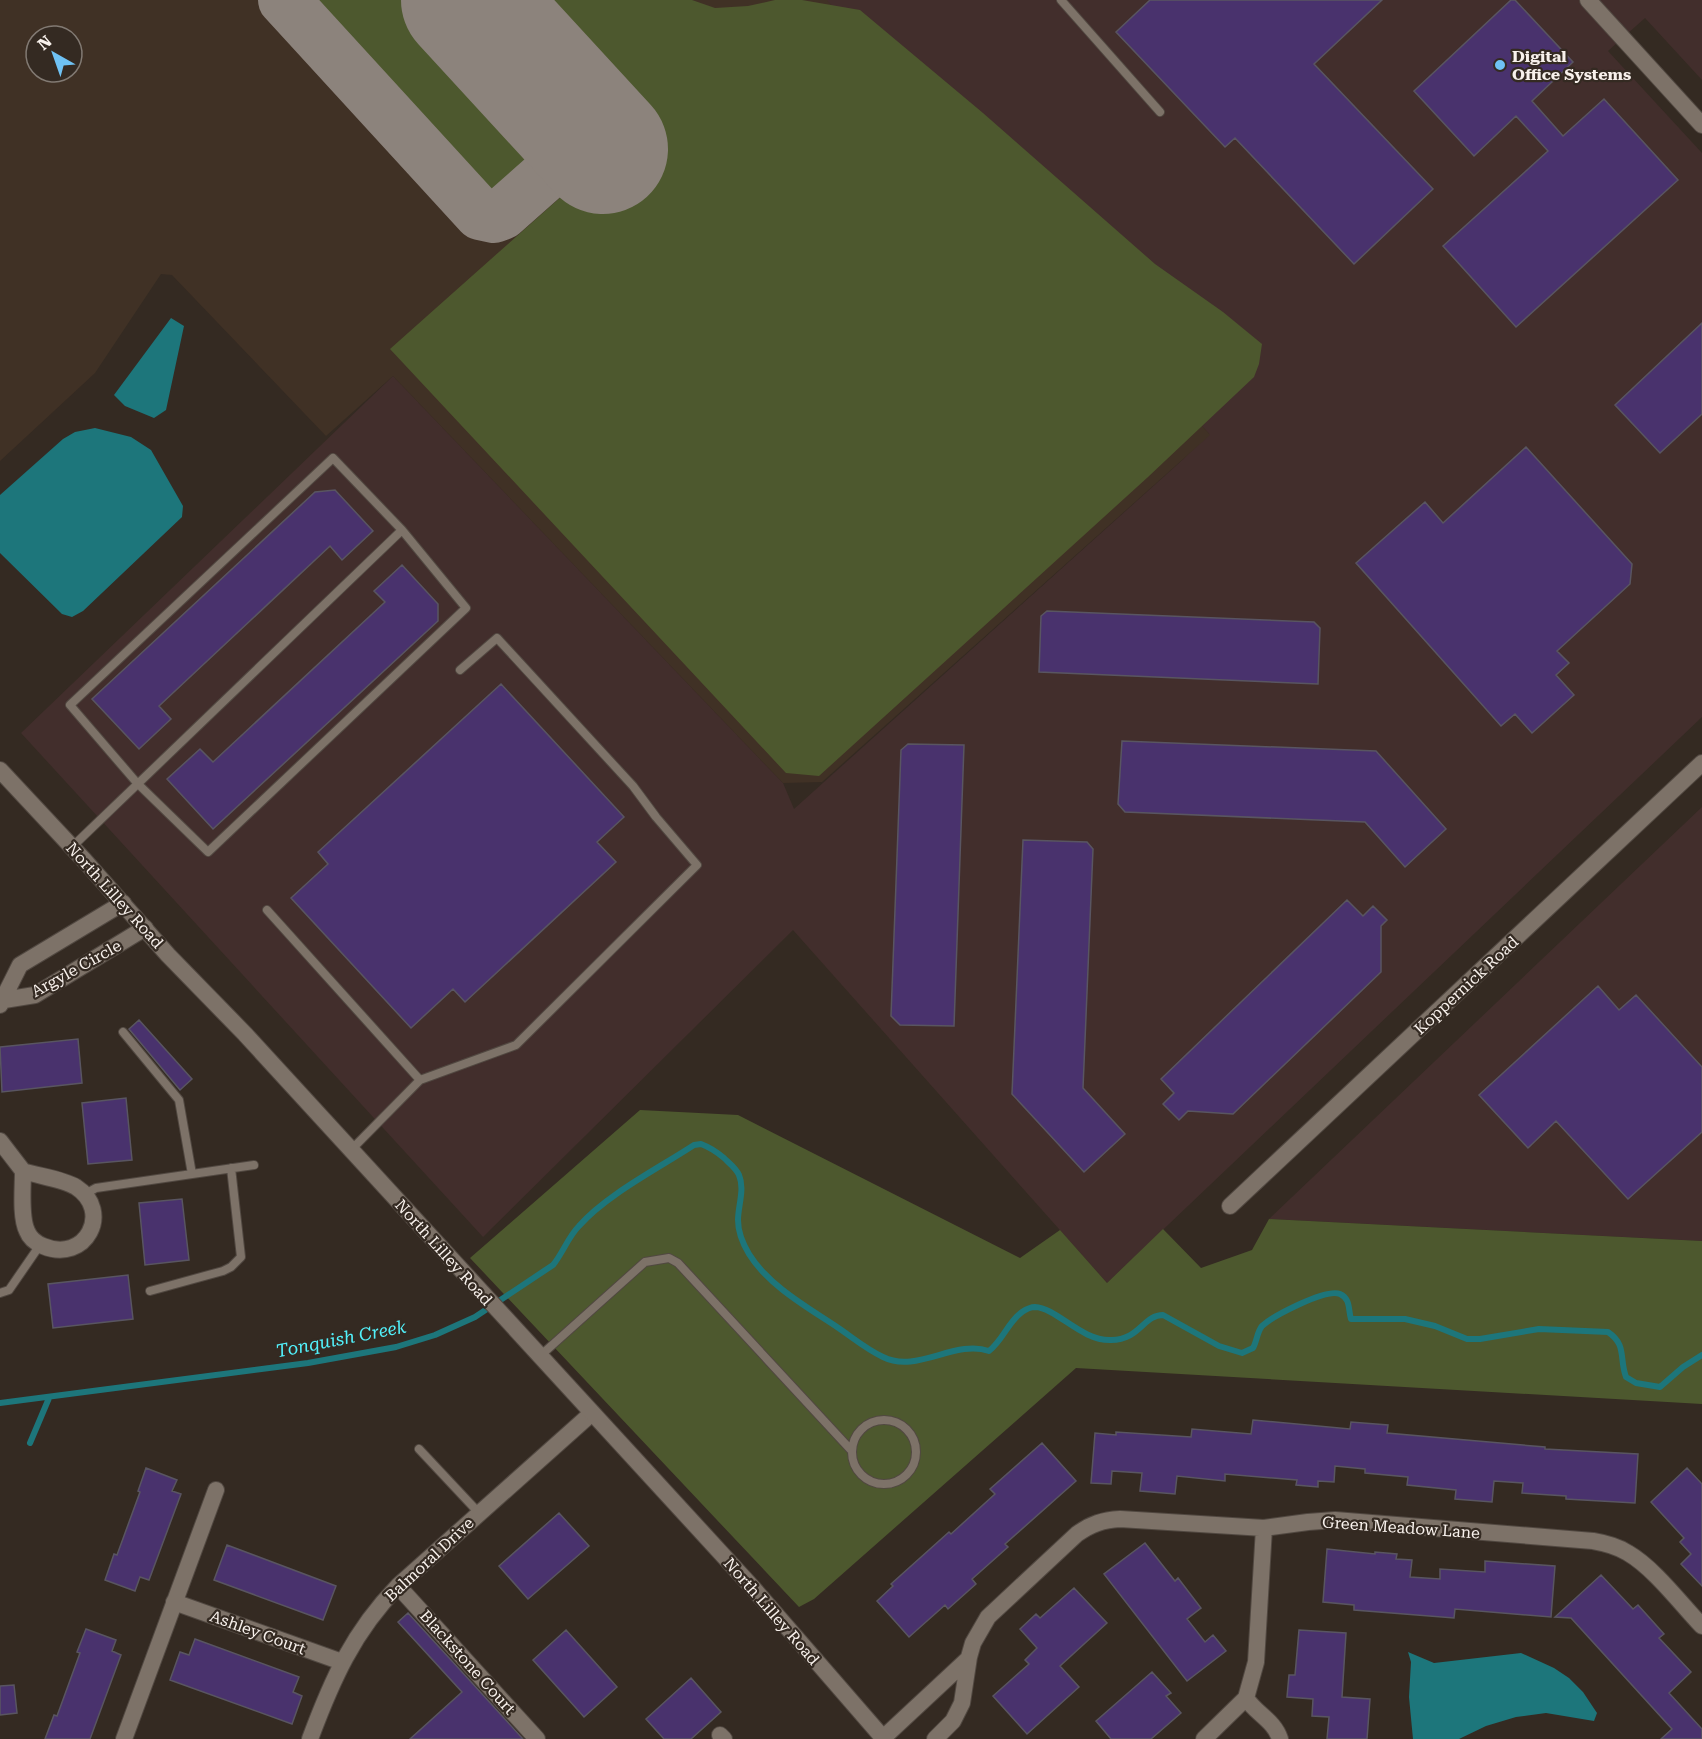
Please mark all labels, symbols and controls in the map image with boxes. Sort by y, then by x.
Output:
north arrow [24,24,84,84]
text: N [34,32,56,54]
place label: Digital Office Systems [1512,47,1631,84]
marker: Digital Office Systems [1493,58,1507,72]
street label: North Lilley Road [62,838,167,952]
street label: Koppernick Road [1410,932,1522,1038]
street label: Argyle Circle [28,936,125,1001]
street label: North Lilley Road [391,1195,496,1309]
water label: Tonquish Creek [274,1316,408,1361]
street label: Balmoral Drive [381,1513,478,1605]
street label: Green Meadow Lane [1321,1513,1481,1543]
street label: North Lilley Road [720,1554,823,1669]
street label: Ashley Court [207,1606,308,1659]
street label: Blackstone Court [416,1606,519,1718]

